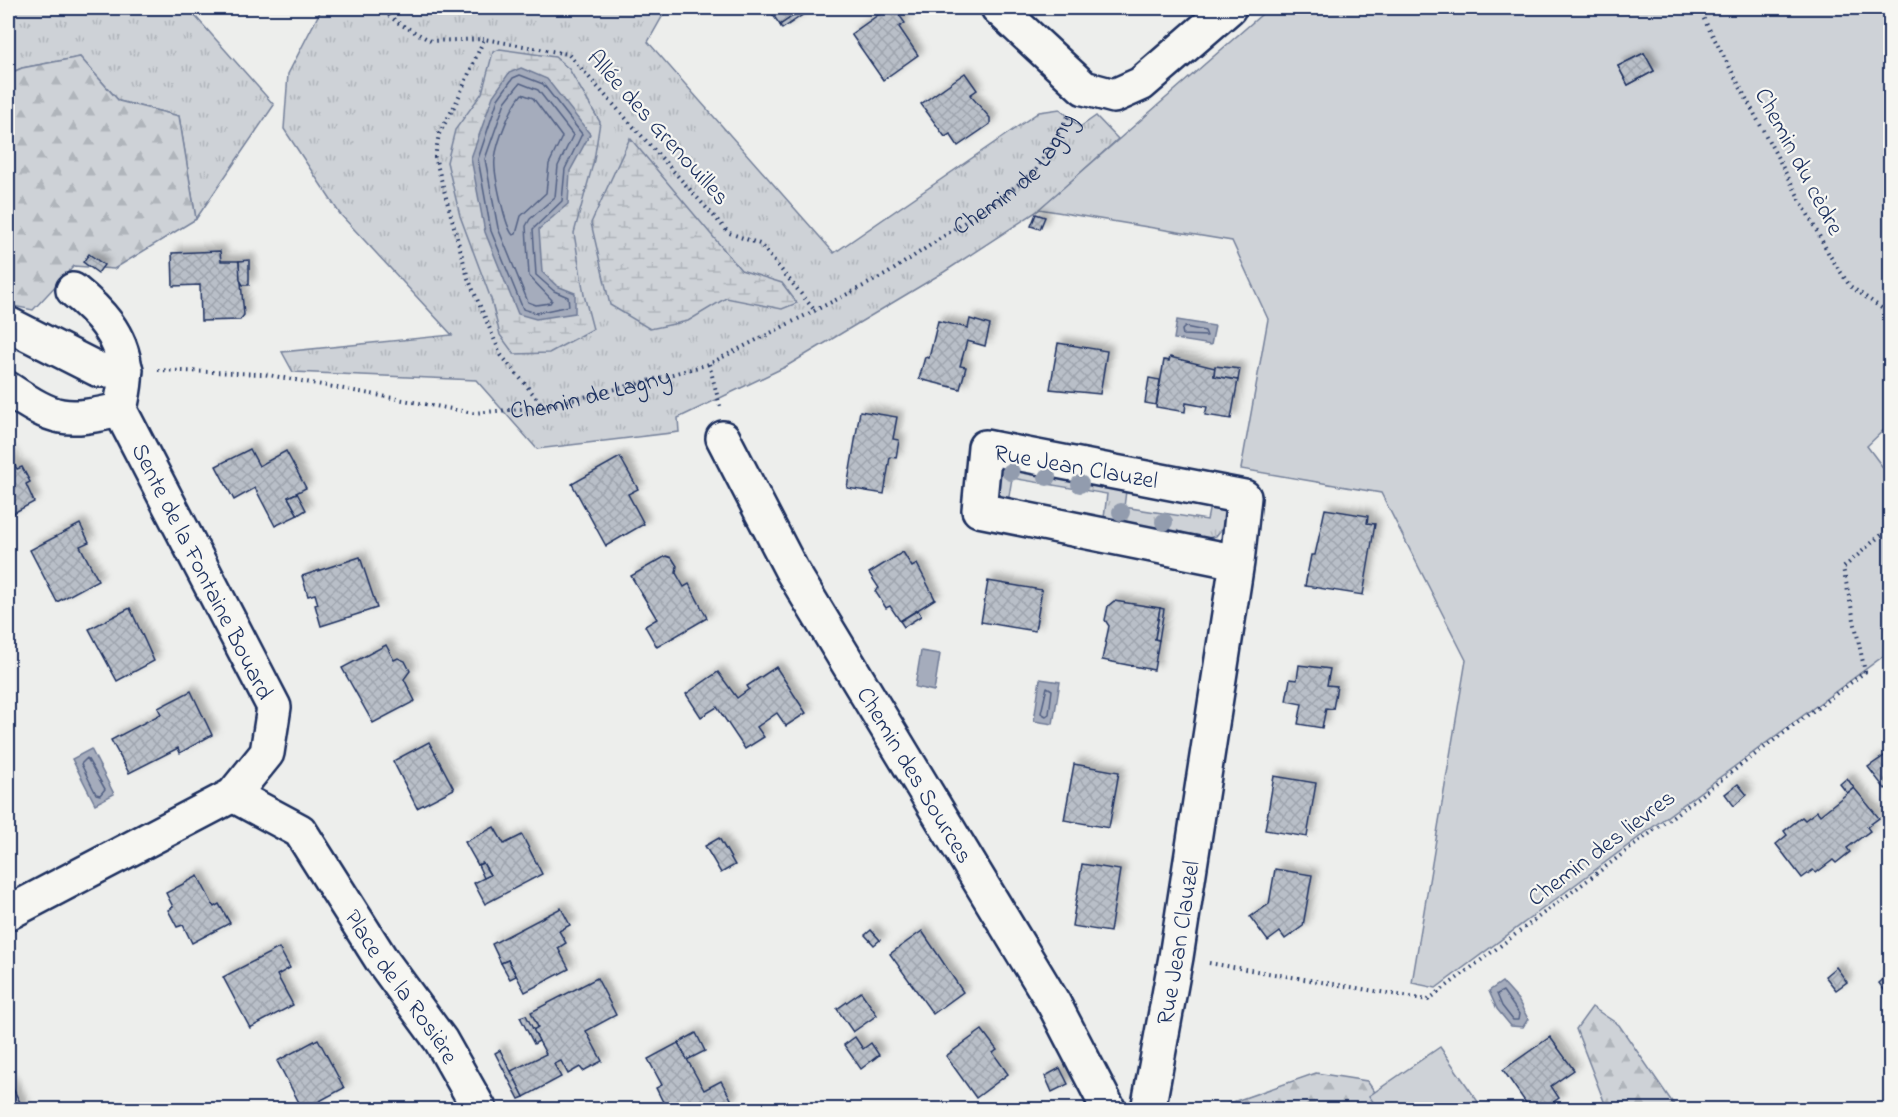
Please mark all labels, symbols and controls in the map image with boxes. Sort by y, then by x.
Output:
street label: Allée des Grenouilles [577,43,737,214]
street label: Chemin du cèdre [1744,82,1851,242]
street label: Chemin de Lagny [947,107,1087,245]
street label: Chemin de Lagny [509,360,676,430]
street label: Rue Jean Clauzel [991,437,1160,500]
street label: Sente de la Fontaine Bouard [121,438,281,707]
street label: Chemin des Sources [846,681,980,871]
street label: Chemin des lievres [1521,782,1684,916]
street label: Rue Jean Clauzel [1149,859,1211,1028]
street label: Place de la Rosière [334,903,466,1072]

